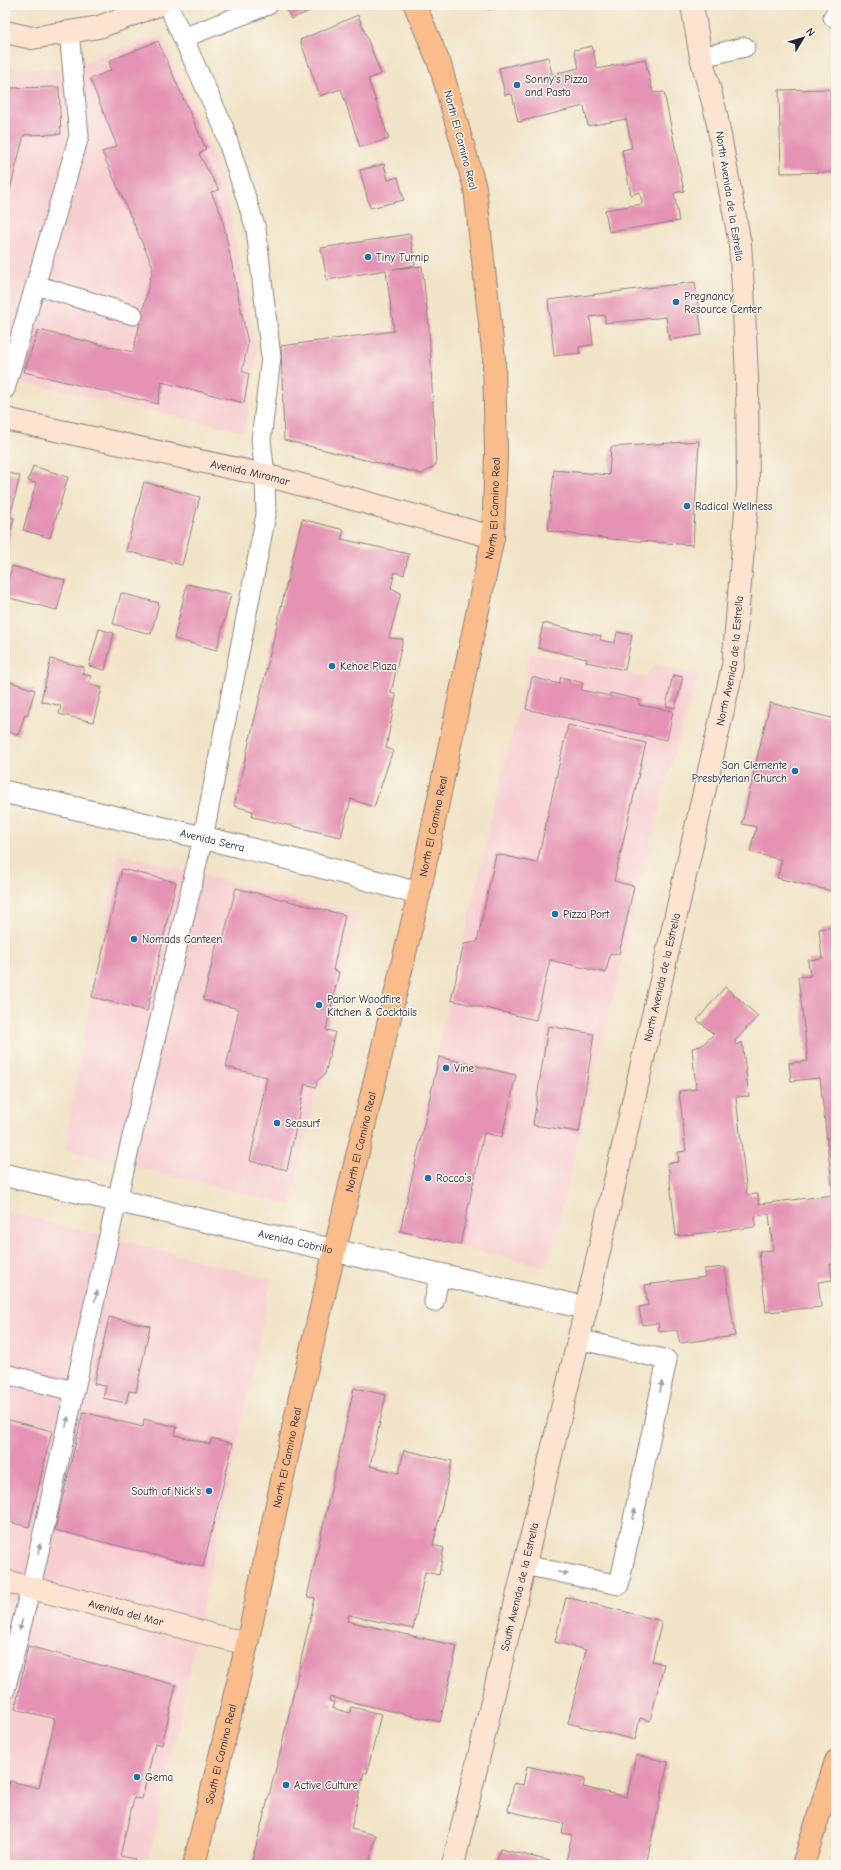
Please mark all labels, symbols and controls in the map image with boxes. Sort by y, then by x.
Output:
north arrow [783,18,823,58]
text: N [803,25,818,39]
place label: Sonny's Pizza and Pasta [525,73,588,99]
marker: Sonny's Pizza and Pasta [512,80,522,90]
street label: North El Camino Real [441,89,480,191]
street label: North Avenida de la Estrella [713,130,746,262]
place label: Tiny Turnip [376,251,429,264]
marker: Tiny Turnip [363,252,373,262]
place label: Pregnancy Resource Center [684,290,762,316]
marker: Pregnancy Resource Center [671,297,681,307]
street label: Avenida Miramar [209,457,292,489]
street label: North El Camino Real [483,457,503,561]
place label: Radical Wellness [695,500,773,513]
marker: Radical Wellness [682,501,692,511]
street label: North Avenida de la Estrella [714,595,746,727]
place label: Kehoe Plaza [340,660,397,673]
marker: Kehoe Plaza [327,661,337,671]
place label: San Clemente Presbyterian Church [692,759,787,785]
marker: San Clemente Presbyterian Church [790,766,800,776]
street label: North El Camino Real [417,775,450,878]
street label: Avenida Serra [179,827,246,854]
place label: Pizza Port [563,908,610,921]
marker: Pizza Port [550,909,560,919]
street label: North Avenida de la Estrella [641,912,683,1043]
place label: Nomads Canteen [142,933,222,946]
marker: Nomads Canteen [129,934,139,944]
place label: Parlor Woodfire Kitchen & Cocktails [327,993,417,1019]
marker: Parlor Woodfire Kitchen & Cocktails [314,1000,324,1010]
place label: Vine [454,1062,474,1075]
marker: Vine [441,1063,451,1073]
street label: North El Camino Real [343,1091,379,1194]
place label: Seasurf [285,1117,321,1130]
marker: Seasurf [272,1118,282,1128]
place label: Rocco’s [436,1172,472,1185]
marker: Rocco’s [423,1173,433,1183]
street label: Avenida Cabrillo [257,1227,334,1257]
one-way arrow [94,1289,100,1302]
one-way arrow [659,1381,665,1393]
street label: North El Camino Real [270,1406,305,1509]
one-way arrow [65,1416,71,1428]
place label: South of Nick's [131,1485,201,1498]
marker: South of Nick's [204,1486,214,1496]
one-way arrow [632,1508,638,1520]
street label: South Avenida de la Estrella [498,1521,542,1653]
one-way arrow [37,1543,43,1555]
one-way arrow [557,1570,569,1576]
street label: Avenida del Mar [87,1597,165,1629]
one-way arrow [18,1619,24,1631]
street label: South El Camino Real [203,1703,239,1806]
place label: Gema [145,1771,173,1784]
marker: Gema [132,1772,142,1782]
place label: Active Culture [294,1779,359,1792]
marker: Active Culture [281,1780,291,1790]

